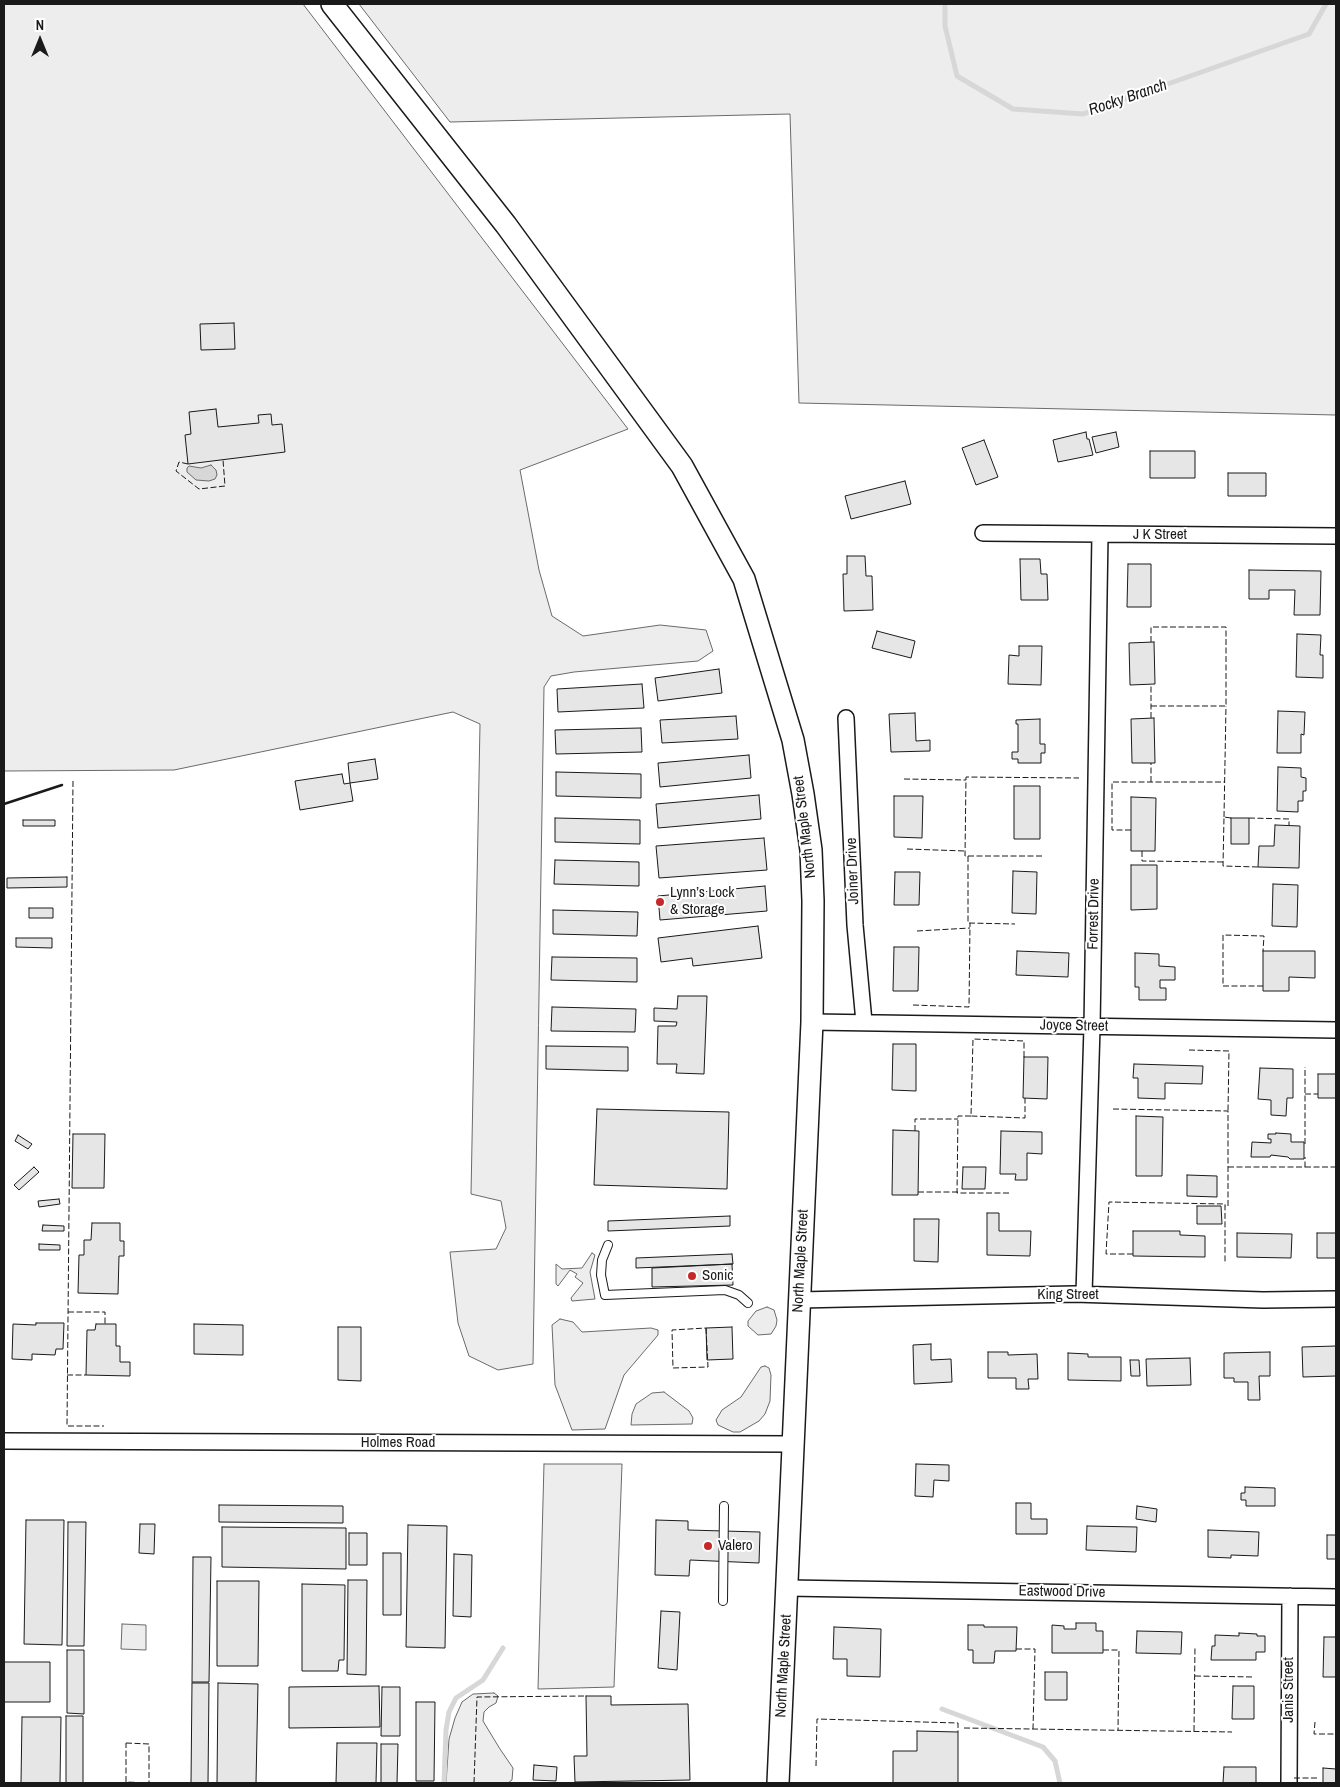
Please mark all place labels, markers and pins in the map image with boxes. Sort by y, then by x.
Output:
place label: Lynn’s Lock & Storage [670,884,734,919]
marker: Lynn’s Lock & Storage [654,896,666,908]
place label: Sonic [702,1267,733,1285]
marker: Sonic [686,1270,698,1282]
place label: Valero [718,1537,753,1555]
marker: Valero [702,1540,714,1552]

